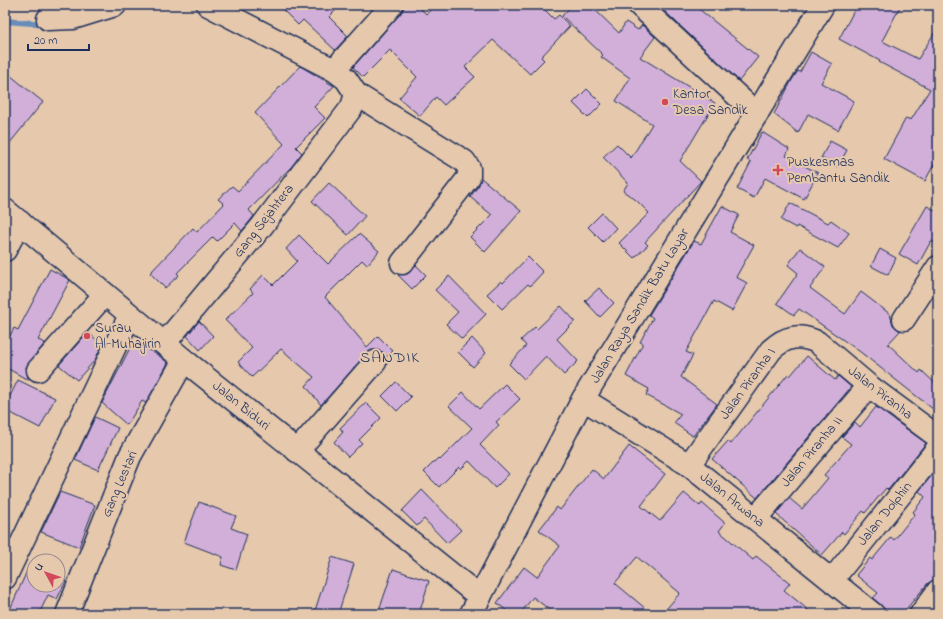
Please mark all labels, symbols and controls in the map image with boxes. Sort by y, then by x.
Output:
scale bar [28,26,89,52]
text: 20 m [34,32,57,50]
place label: Kantor Desa Sandik [672,84,749,121]
marker: Kantor Desa Sandik [660,97,670,107]
place label: Puskesmas Pembantu Sandik [787,152,890,189]
marker: Puskesmas Pembantu Sandik [772,164,784,176]
street label: Gang Sejahtera [229,180,300,263]
street label: Jalan Raya Sandik Batu Layar [585,224,696,388]
place label: Surau Al-Muhajirin [95,318,161,355]
marker: Surau Al-Muhajirin [82,331,92,341]
street label: Jalan Piranha I [715,344,781,424]
district label: SANDIK [360,346,420,370]
street label: Jalan Piranha [843,361,917,425]
street label: Jalan Biduri [207,376,275,436]
street label: Jalan Piranha II [776,412,848,492]
street label: Gang Lestari [97,447,144,521]
street label: Jalan Arwana [695,467,769,533]
street label: Jalan Dolphin [852,477,918,551]
north arrow [26,553,66,593]
text: U [31,559,47,575]

